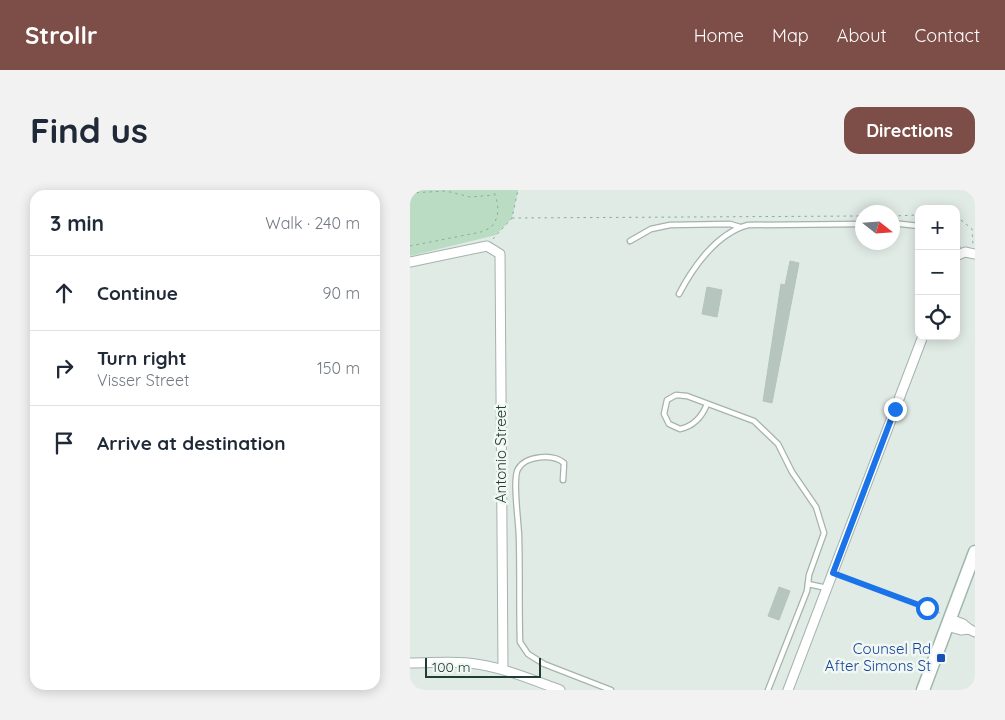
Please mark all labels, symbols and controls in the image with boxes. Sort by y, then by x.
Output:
text: Strollr [25,20,97,50]
text: Home [694,24,744,47]
text: Map [772,24,809,47]
text: About [837,24,887,47]
text: Contact [915,24,980,47]
button: Directions [844,107,975,154]
text: Find us [30,108,148,152]
north arrow [855,205,900,250]
map controls [915,205,960,340]
button: + [915,205,960,250]
text: 3 min [50,210,104,236]
text: Walk · 240 m [265,213,360,233]
button: − [915,250,960,295]
icon: ahead [50,279,78,307]
text: Continue [97,281,178,305]
text: 90 m [323,283,360,303]
button: locate [915,295,960,340]
text: Turn right [97,346,186,370]
icon: right [50,354,78,382]
text: 150 m [317,358,360,378]
text: Visser Street [97,370,189,390]
route end [884,398,907,421]
street label: Antonio Street [491,405,510,503]
icon: arrive [50,429,78,457]
text: Arrive at destination [97,431,286,455]
route start [916,597,939,620]
place label: Counsel Rd After Simons St [825,639,931,675]
marker: Counsel Rd After Simons St [935,652,947,664]
scale bar [425,655,541,678]
text: 100 m [432,658,470,676]

